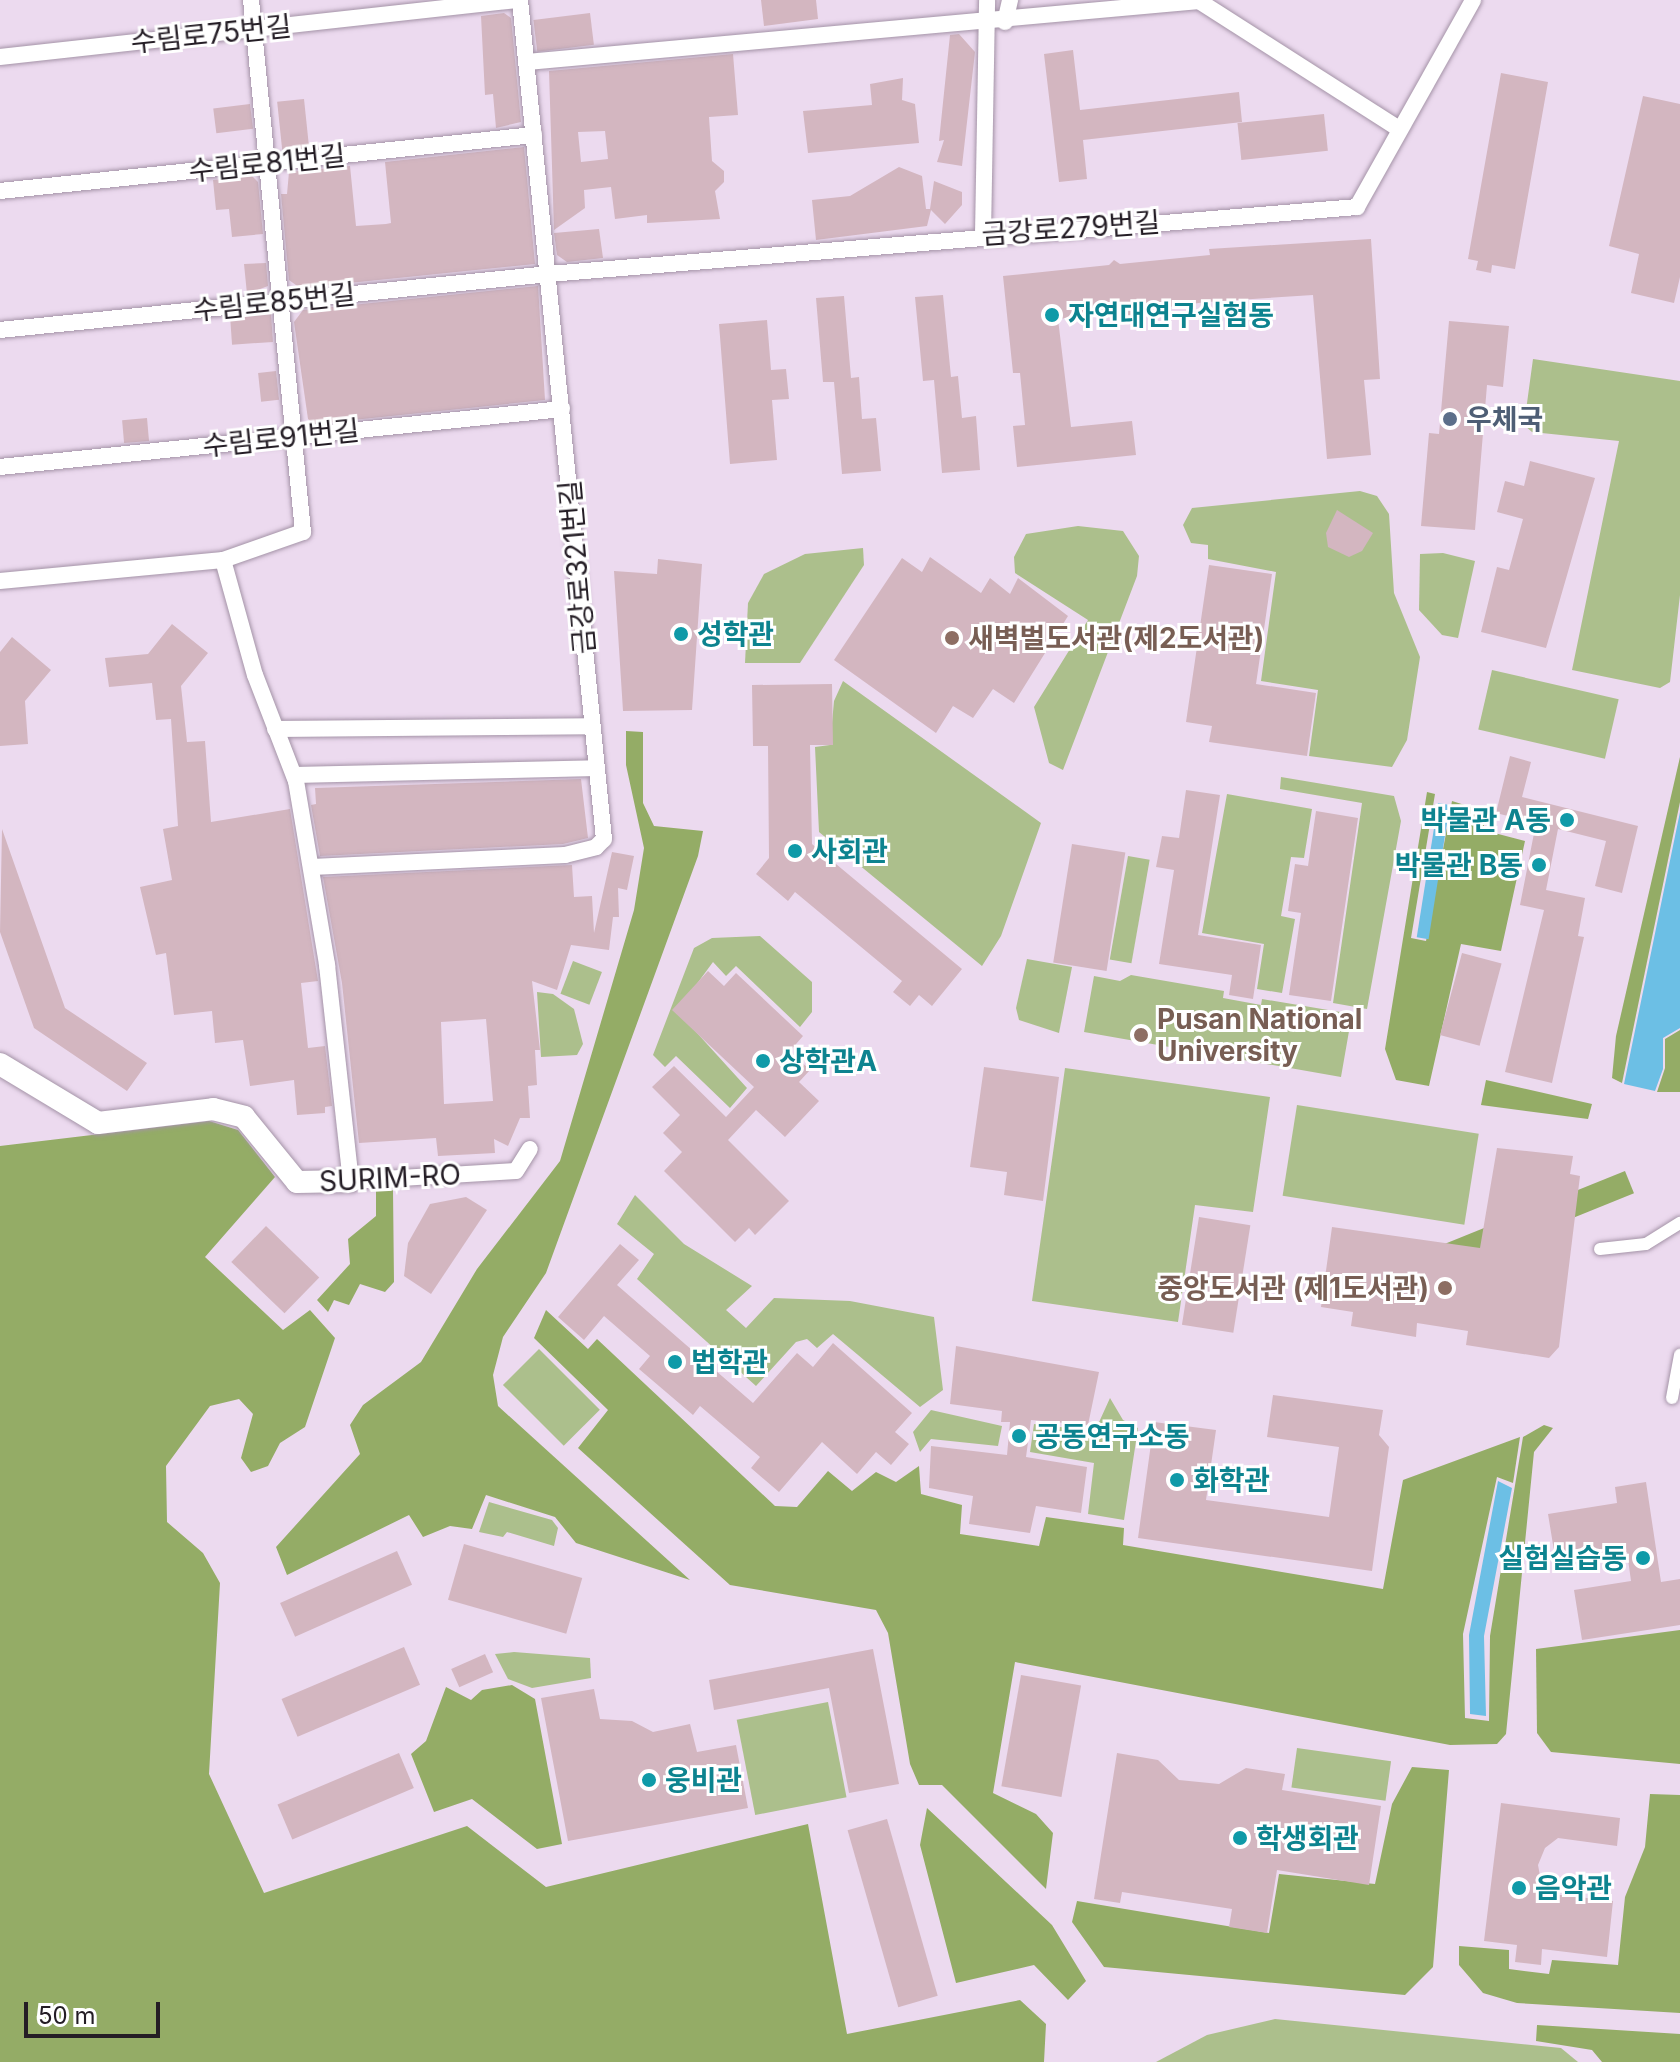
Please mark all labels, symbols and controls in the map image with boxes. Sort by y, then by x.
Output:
street label: 수림로75번길 [129,9,293,59]
street label: 수림로81번길 [187,138,347,188]
street label: 금강로279번길 [981,205,1161,251]
street label: 수림로85번길 [191,277,357,327]
place label: 자연대연구실험동 [1068,298,1274,332]
marker: 자연대연구실험동 [1043,306,1061,324]
place label: 우체국 [1466,402,1543,436]
marker: 우체국 [1441,410,1459,428]
street label: 수림로91번길 [201,413,361,463]
street label: 금강로321번길 [553,479,601,655]
place label: 성학관 [697,617,774,651]
place label: 새벽벌도서관(제2도서관) [968,621,1264,655]
marker: 성학관 [672,625,690,643]
marker: 새벽벌도서관(제2도서관) [943,629,961,647]
place label: 박물관 A동 [1420,803,1551,837]
marker: 박물관 A동 [1558,811,1576,829]
place label: 사회관 [811,834,888,868]
marker: 사회관 [786,842,804,860]
place label: 박물관 B동 [1395,848,1523,882]
marker: 박물관 B동 [1530,856,1548,874]
place label: Pusan National University [1157,1002,1362,1068]
marker: Pusan National University [1132,1026,1150,1044]
place label: 상학관A [779,1044,877,1078]
marker: 상학관A [754,1052,772,1070]
street label: SURIM-RO [318,1158,462,1198]
place label: 중앙도서관 (제1도서관) [1157,1271,1429,1305]
marker: 중앙도서관 (제1도서관) [1436,1279,1454,1297]
place label: 법학관 [691,1345,768,1379]
marker: 법학관 [666,1353,684,1371]
place label: 공동연구소동 [1035,1419,1190,1453]
marker: 공동연구소동 [1010,1427,1028,1445]
place label: 화학관 [1193,1463,1270,1497]
marker: 화학관 [1168,1471,1186,1489]
place label: 실험실습동 [1498,1541,1627,1575]
marker: 실험실습동 [1634,1549,1652,1567]
place label: 웅비관 [665,1763,742,1797]
marker: 웅비관 [640,1771,658,1789]
place label: 학생회관 [1256,1821,1359,1855]
marker: 학생회관 [1231,1829,1249,1847]
place label: 음악관 [1535,1871,1612,1905]
marker: 음악관 [1510,1879,1528,1897]
scale bar [28,1986,164,2036]
text: 50 m [38,2001,96,2030]

